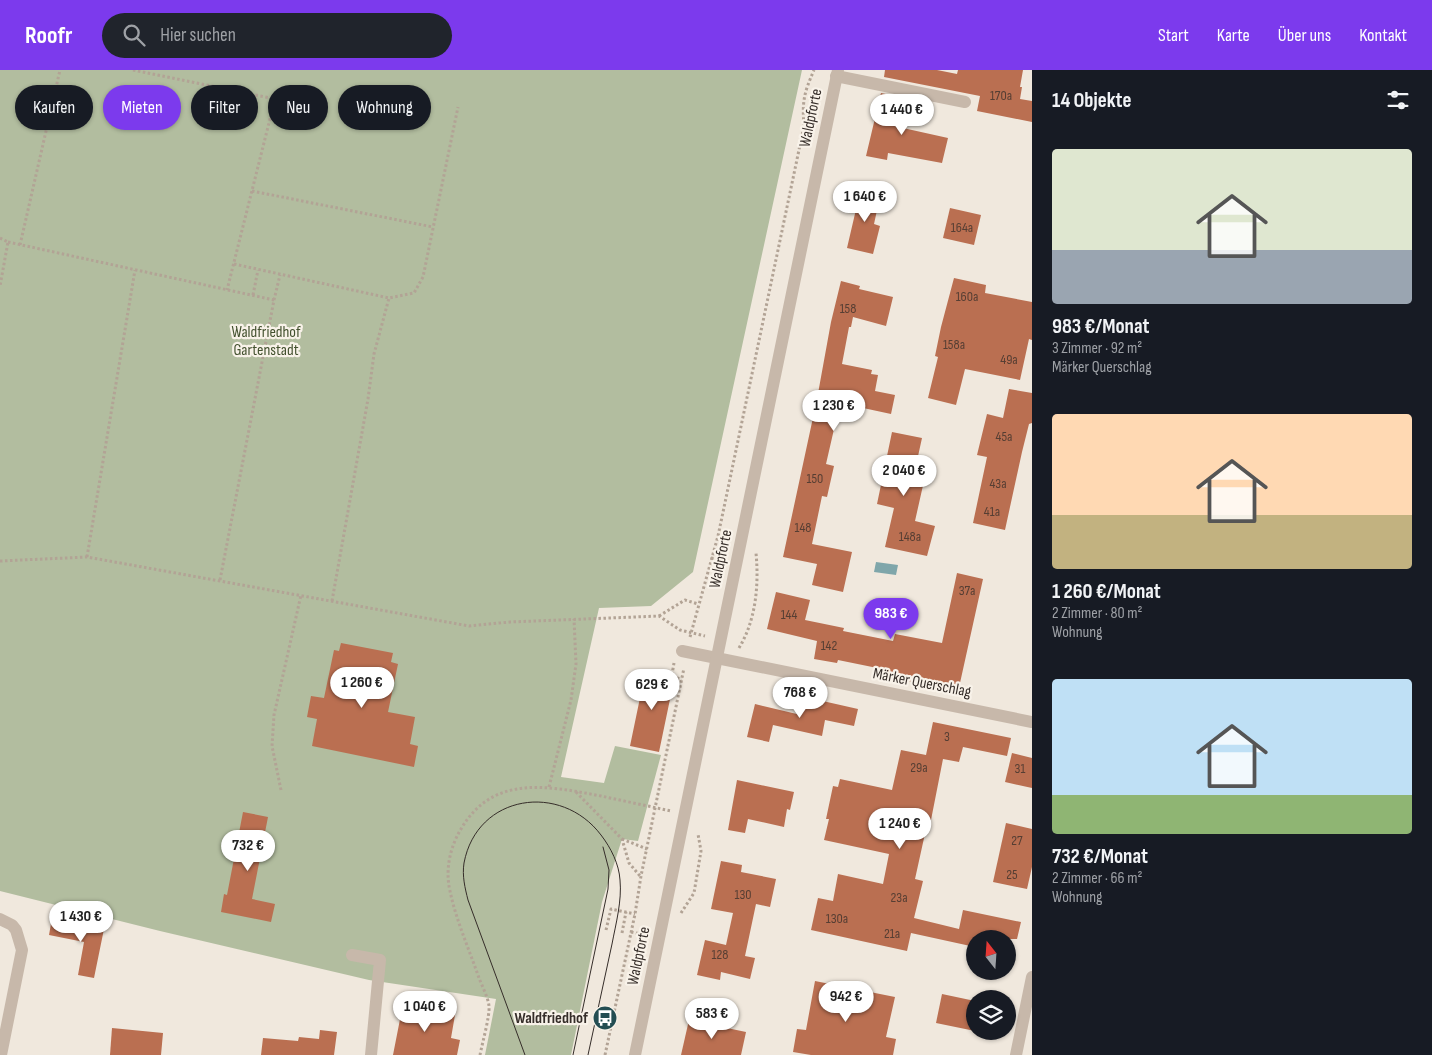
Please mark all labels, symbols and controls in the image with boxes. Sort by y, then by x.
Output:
search box [102,13,452,58]
text: Roofr [25,21,72,50]
icon: search [120,21,148,49]
text: Hier suchen [160,24,236,47]
text: Start [1158,25,1189,46]
text: Karte [1217,25,1250,46]
text: Über uns [1278,25,1331,46]
text: Kontakt [1359,25,1407,46]
chip: Kaufen [15,85,93,130]
chip: Mieten [103,85,181,130]
chip: Filter [191,85,258,130]
chip: Neu [268,85,328,130]
chip: Wohnung [338,85,431,130]
icon: filters [1384,86,1412,114]
street label: Waldpforte [796,87,826,149]
house number: 170a [990,87,1012,104]
text: 14 Objekte [1052,88,1131,113]
pin: 1 440 € [856,93,948,136]
text: 1 440 € [881,100,923,119]
pin: 1 640 € [819,180,911,223]
icon: home [1187,181,1277,271]
text: 1 640 € [844,187,886,206]
house number: 164a [951,219,973,236]
house number: 160a [956,288,978,305]
house number: 158 [840,300,856,317]
text: 983 €/Monat [1052,314,1149,339]
park label: Waldfriedhof Gartenstadt [231,323,301,360]
house number: 158a [943,336,965,353]
text: 3 Zimmer · 92 m² [1052,339,1142,358]
house number: 49a [1000,351,1018,368]
text: Märker Querschlag [1052,358,1152,377]
pin: 1 230 € [788,390,880,432]
text: 1 230 € [813,396,855,415]
house number: 45a [996,428,1012,445]
icon: home [1187,446,1277,536]
pin: 2 040 € [858,454,950,497]
text: 2 040 € [883,461,925,480]
house number: 150 [807,470,823,487]
house number: 43a [989,475,1007,492]
house number: 41a [984,503,1000,520]
house number: 148 [795,519,811,536]
street label: Waldpforte [706,528,736,590]
house number: 148a [899,528,921,545]
text: 1 260 €/Monat [1052,579,1161,604]
house number: 37a [959,582,975,599]
pin: 983 € [856,598,926,640]
text: 983 € [875,604,907,623]
text: 2 Zimmer · 80 m² [1052,604,1143,623]
house number: 144 [781,606,797,623]
text: Wohnung [1052,623,1102,642]
house number: 142 [821,637,838,654]
street label: Märker Querschlag [871,664,973,702]
pin: 1 260 € [316,666,408,709]
pin: 629 € [617,668,687,711]
text: 1 260 € [341,673,383,692]
text: 629 € [636,675,668,694]
pin: 768 € [765,676,835,719]
text: 768 € [784,683,816,702]
icon: home [1187,711,1277,801]
house number: 3 [944,728,950,745]
house number: 29a [910,759,928,776]
house number: 31 [1015,760,1025,777]
pin: 1 240 € [854,808,946,850]
text: 1 240 € [879,814,921,833]
pin: 732 € [213,830,283,872]
house number: 27 [1011,832,1023,849]
text: 732 € [232,836,264,855]
text: 732 €/Monat [1052,844,1148,869]
house number: 25 [1006,866,1018,883]
text: 2 Zimmer · 66 m² [1052,869,1142,888]
house number: 130 [734,886,752,903]
text: Wohnung [1052,888,1102,907]
house number: 23a [890,889,908,906]
pin: 1 430 € [35,900,127,943]
text: 1 430 € [60,907,102,926]
house number: 130a [826,910,848,927]
street label: Waldpforte [624,925,654,987]
house number: 21a [884,925,900,942]
north arrow [966,930,1016,980]
map controls [966,930,1016,1040]
house number: 128 [712,946,728,963]
pin: 942 € [811,980,881,1023]
text: 942 € [830,987,862,1006]
pin: 1 040 € [379,990,471,1033]
button: layers [966,990,1016,1040]
text: 1 040 € [404,997,446,1016]
pin: 583 € [677,998,747,1040]
text: 583 € [696,1004,728,1023]
bus stop icon: Waldfriedhof [592,1005,618,1031]
place label: Waldfriedhof [514,1009,589,1028]

